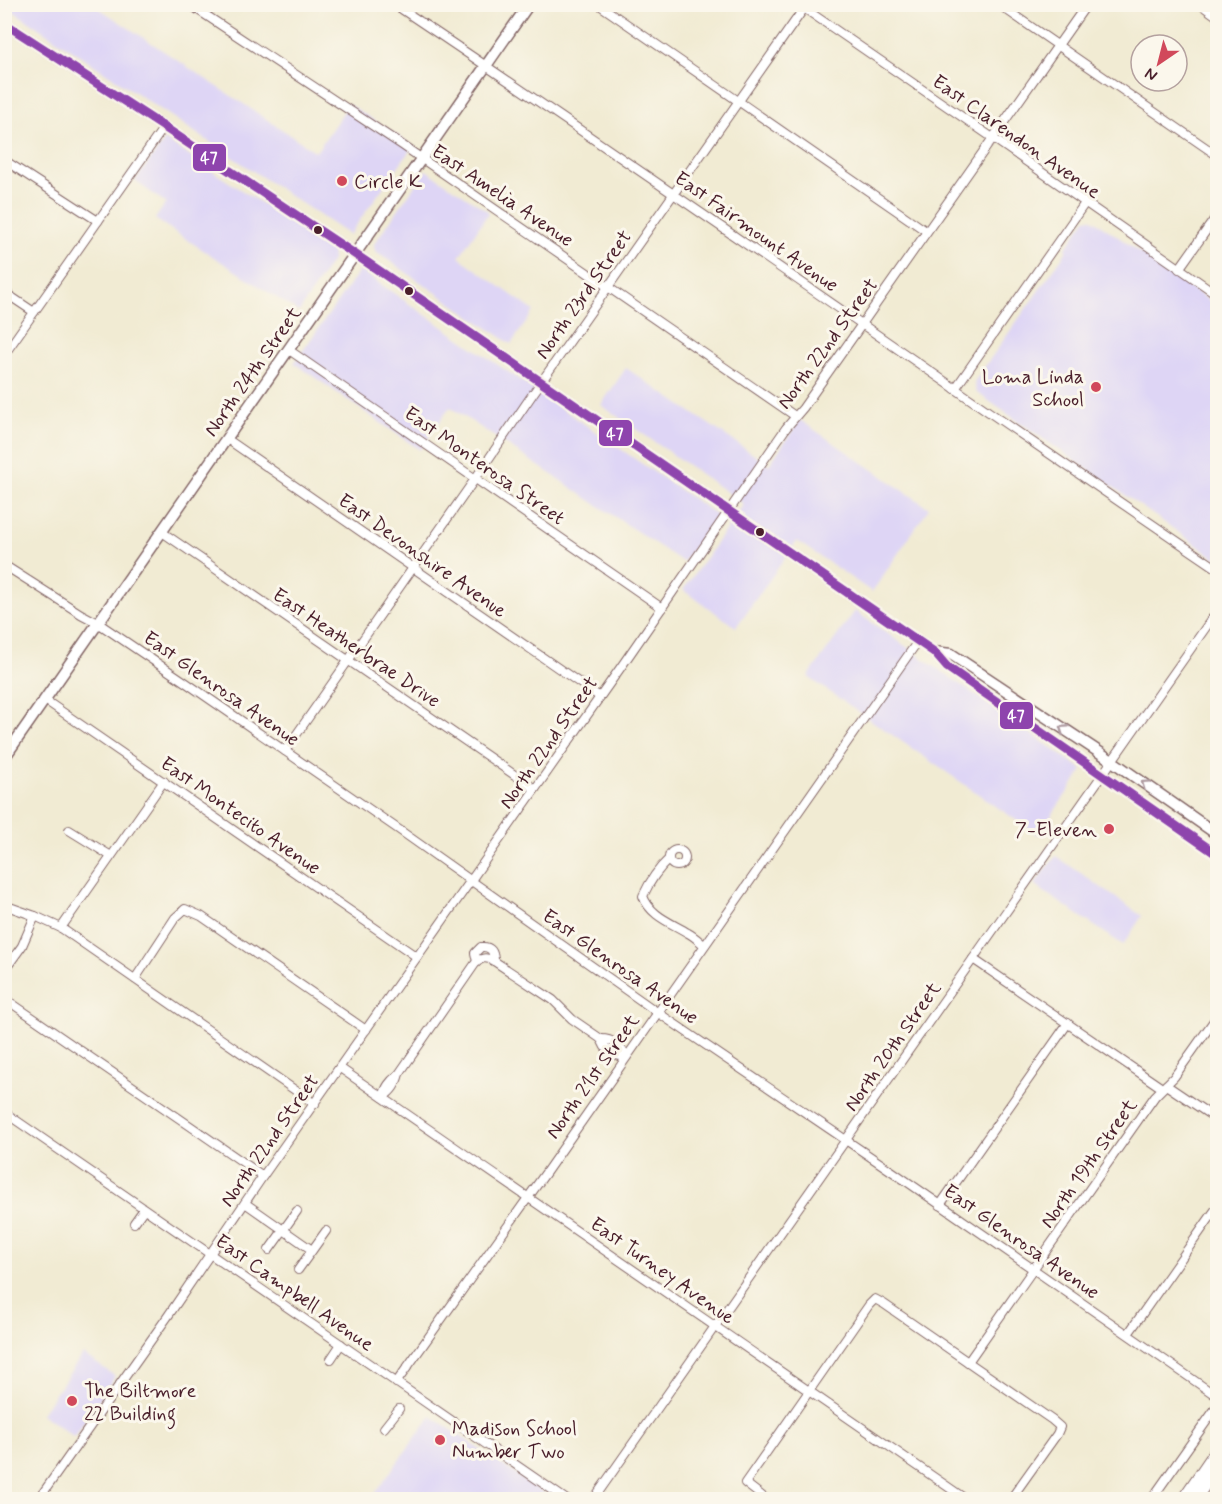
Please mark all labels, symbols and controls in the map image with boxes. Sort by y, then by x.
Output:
north arrow [1129,33,1189,93]
text: N [1141,62,1162,86]
street label: East Clarendon Avenue [926,69,1106,206]
street label: East Amelia Avenue [426,139,579,254]
line badge: 47 [192,143,227,172]
text: 47 [200,148,218,169]
street label: East Fairmount Avenue [669,165,844,299]
place label: Circle K [354,169,423,196]
marker: Circle K [335,174,349,188]
unlabelled marker [312,224,324,236]
street label: North 23rd Street [530,225,639,365]
street label: North 22nd Street [771,273,885,415]
unlabelled marker [403,285,415,297]
street label: North 24th Street [198,301,308,442]
place label: Loma Linda School [982,364,1084,414]
marker: Loma Linda School [1089,380,1103,394]
street label: East Monterosa Street [398,401,570,532]
line badge: 47 [598,419,633,447]
text: 47 [606,424,624,445]
street label: East Devonshire Avenue [332,488,512,625]
unlabelled marker [754,526,766,538]
street label: East Heatherbrae Drive [267,582,445,715]
street label: East Glenrosa Avenue [138,625,305,753]
street label: North 22nd Street [493,671,605,814]
line badge: 47 [999,701,1034,730]
text: 47 [1007,706,1025,727]
one-way arrow [1059,725,1070,736]
street label: East Montecito Avenue [155,751,326,882]
one-way arrow [1140,780,1151,791]
place label: 7-Eleven [1015,817,1097,844]
marker: 7-Eleven [1102,822,1116,836]
street label: East Glenrosa Avenue [537,903,704,1031]
street label: North 20th Street [838,976,948,1117]
street label: North 21st Street [540,1009,646,1145]
street label: North 22nd Street [214,1069,326,1212]
street label: North 19th Street [1035,1094,1144,1234]
street label: East Glenrosa Avenue [938,1178,1105,1306]
street label: East Turney Avenue [584,1211,740,1331]
street label: East Campbell Avenue [209,1228,379,1358]
place label: The Biltmore 22 Building [84,1378,197,1430]
marker: The Biltmore 22 Building [65,1394,79,1408]
place label: Madison School Number Two [452,1416,577,1466]
marker: Madison School Number Two [433,1433,447,1447]

